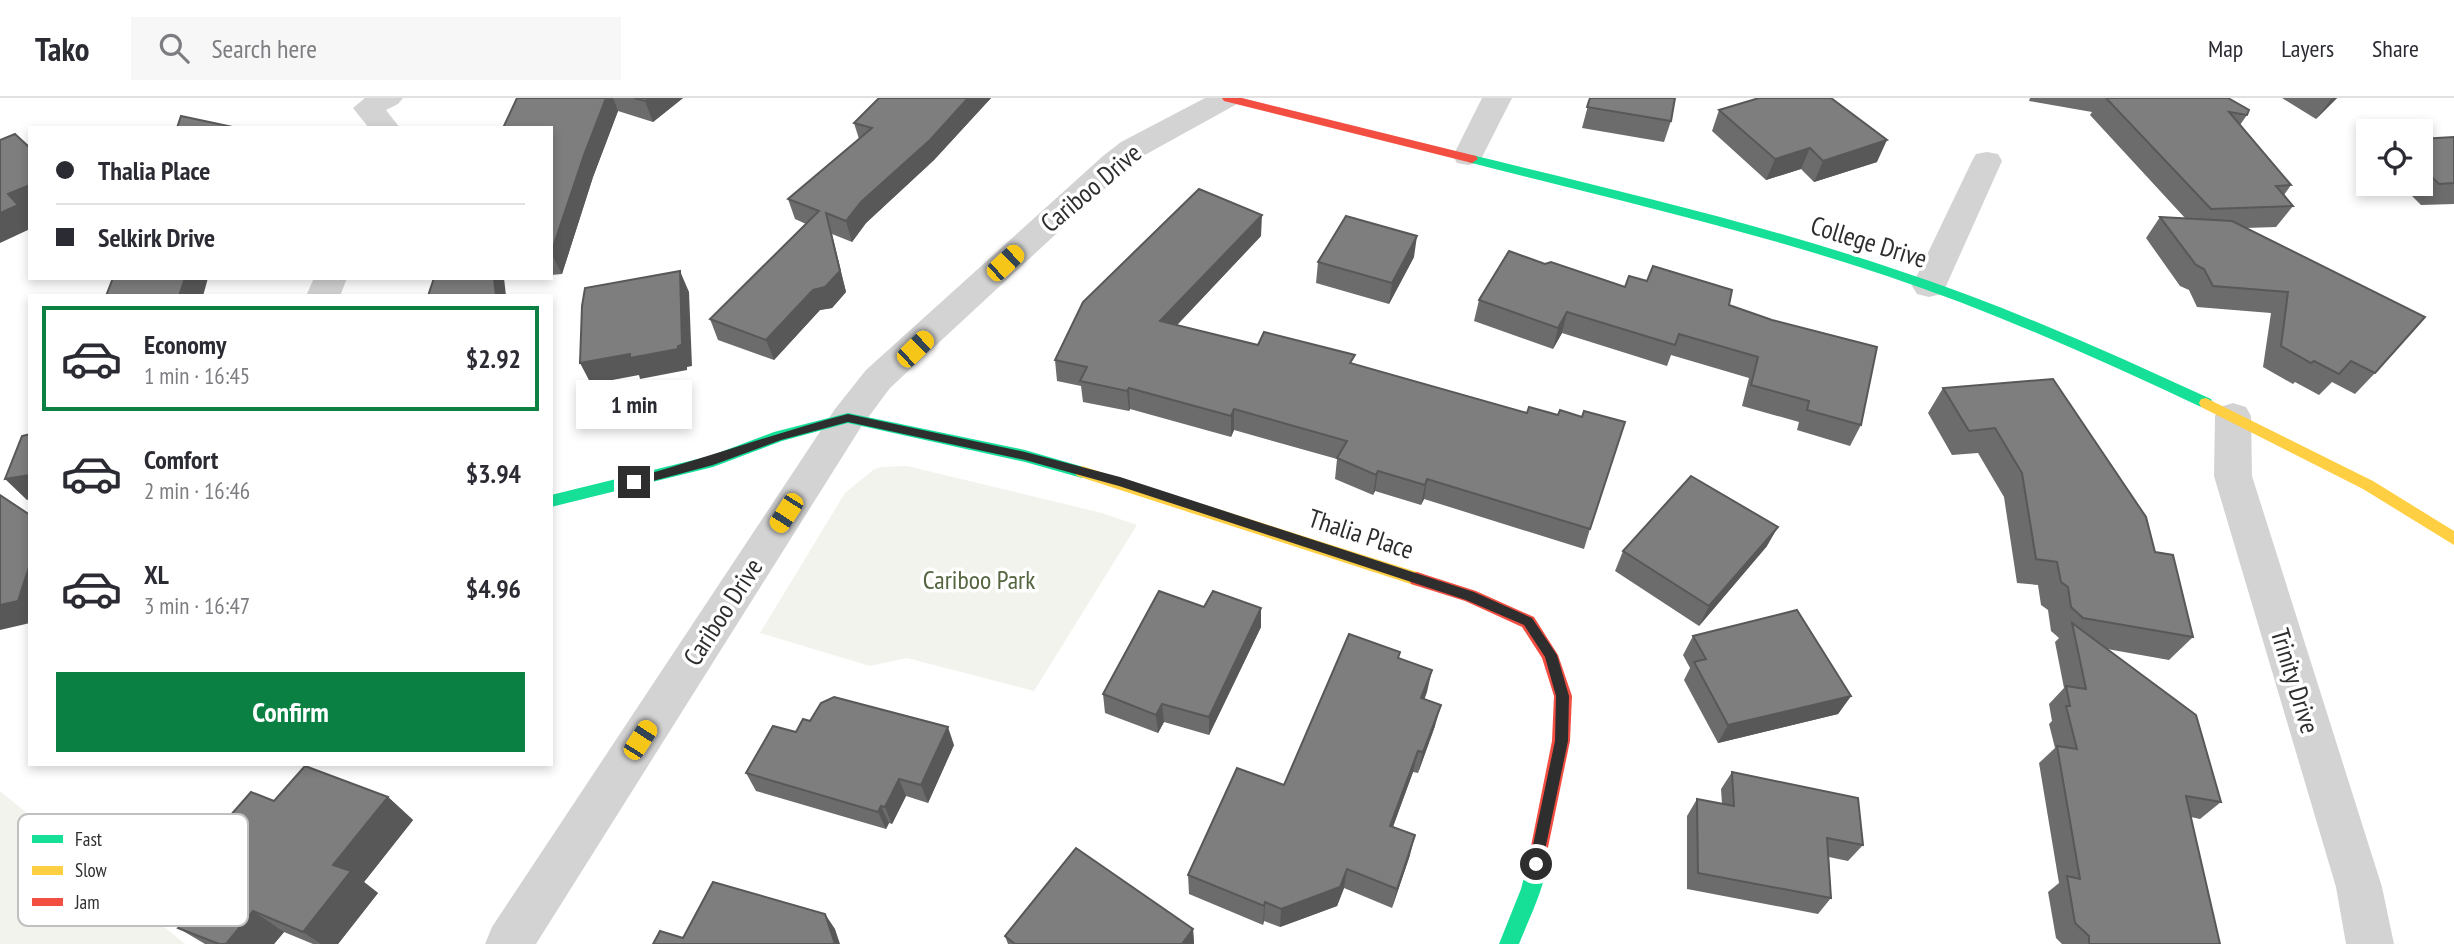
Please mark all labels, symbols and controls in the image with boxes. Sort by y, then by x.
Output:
search box [131,17,621,80]
text: Tako [35,27,89,70]
icon: search [155,29,193,67]
text: Search here [211,32,317,65]
text: Map [2208,33,2243,64]
text: Layers [2281,33,2334,64]
text: Share [2372,33,2419,64]
map controls [2356,119,2433,196]
button: locate [2356,119,2433,196]
street label: Cariboo Drive [1034,136,1148,239]
text: Thalia Place [98,154,210,187]
street label: College Drive [1807,208,1931,275]
text: Selkirk Drive [98,221,215,254]
car [983,241,1028,285]
icon: car [60,327,123,390]
car [893,327,938,371]
text: Economy [144,328,226,361]
text: $2.92 [466,342,521,375]
text: 1 min · 16:45 [144,361,250,390]
callout: 1 min [576,380,692,430]
text: 1 min [611,390,657,419]
icon: car [60,442,123,505]
text: Comfort [144,443,218,476]
text: $3.94 [466,457,521,490]
route end [618,466,650,498]
text: 2 min · 16:46 [144,476,250,505]
car [766,490,807,536]
street label: Thalia Place [1304,501,1418,566]
street label: Cariboo Drive [676,552,769,672]
icon: car [60,557,123,620]
text: XL [144,558,169,591]
park label: Cariboo Park [923,563,1035,596]
text: $4.96 [466,572,521,605]
text: 3 min · 16:47 [144,591,250,620]
street label: Trinity Drive [2264,624,2327,737]
button: Confirm [56,672,525,752]
car [620,717,661,763]
legend [18,814,248,926]
text: Fast [75,827,103,851]
route start [1520,848,1552,880]
text: Slow [75,858,108,882]
text: Jam [74,890,100,914]

